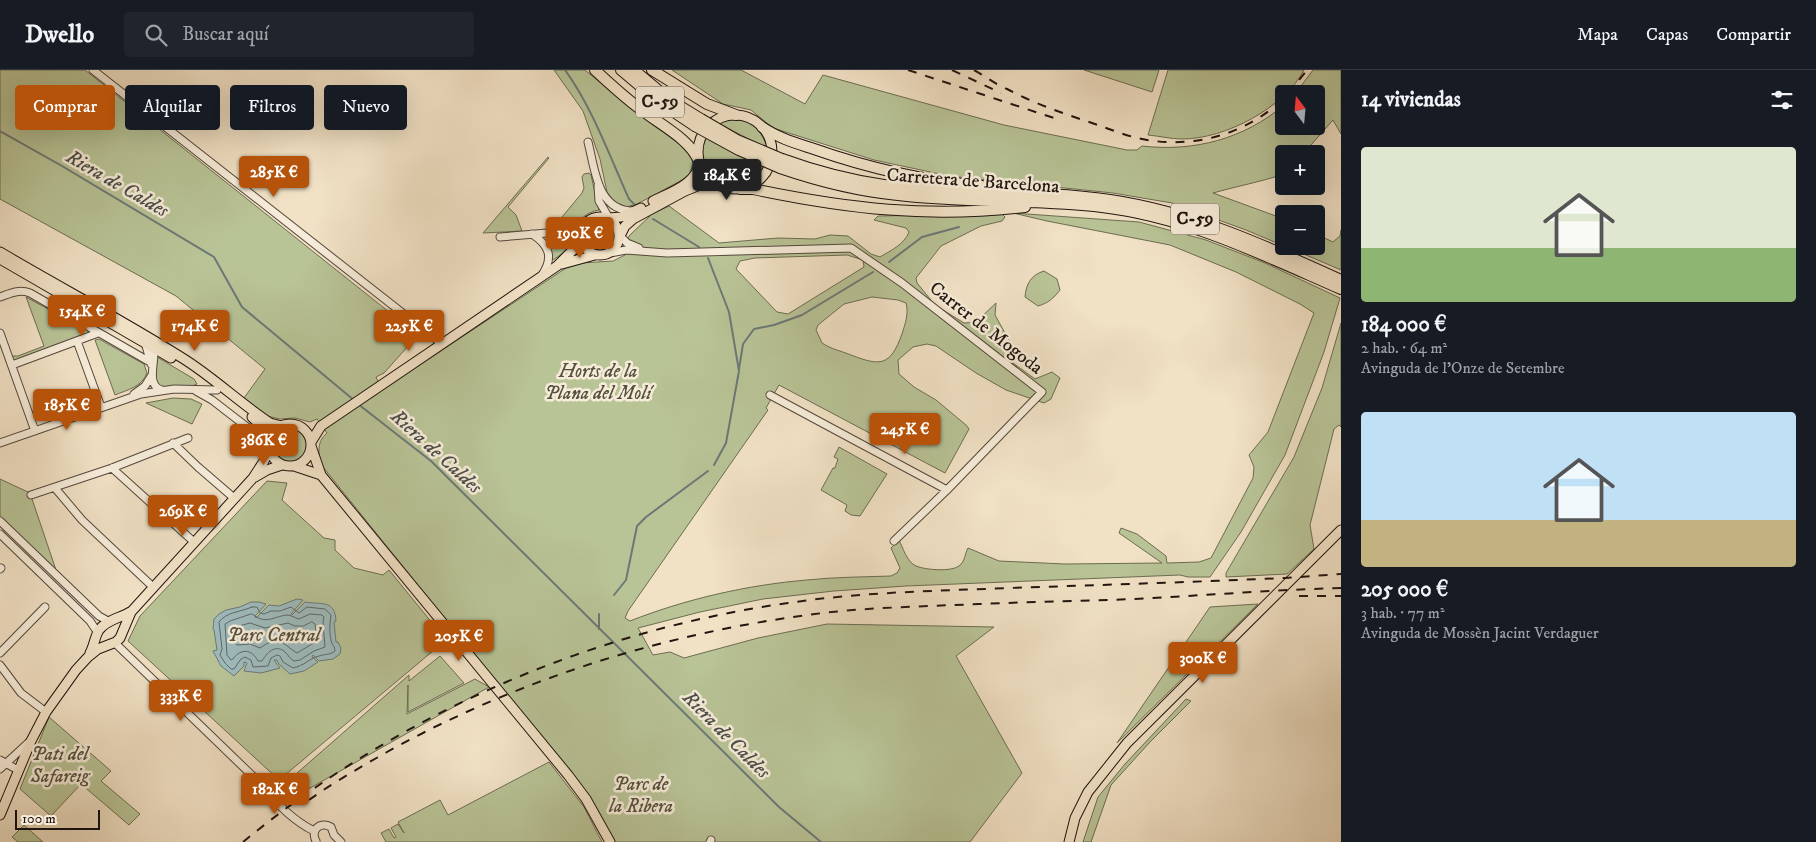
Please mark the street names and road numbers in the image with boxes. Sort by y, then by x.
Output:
road number: C-59 [636,86,684,118]
street label: Carretera de Barcelona [886,163,1060,199]
road number: C-59 [1171,204,1219,234]
street label: Carrer de Mogoda [925,277,1047,379]

